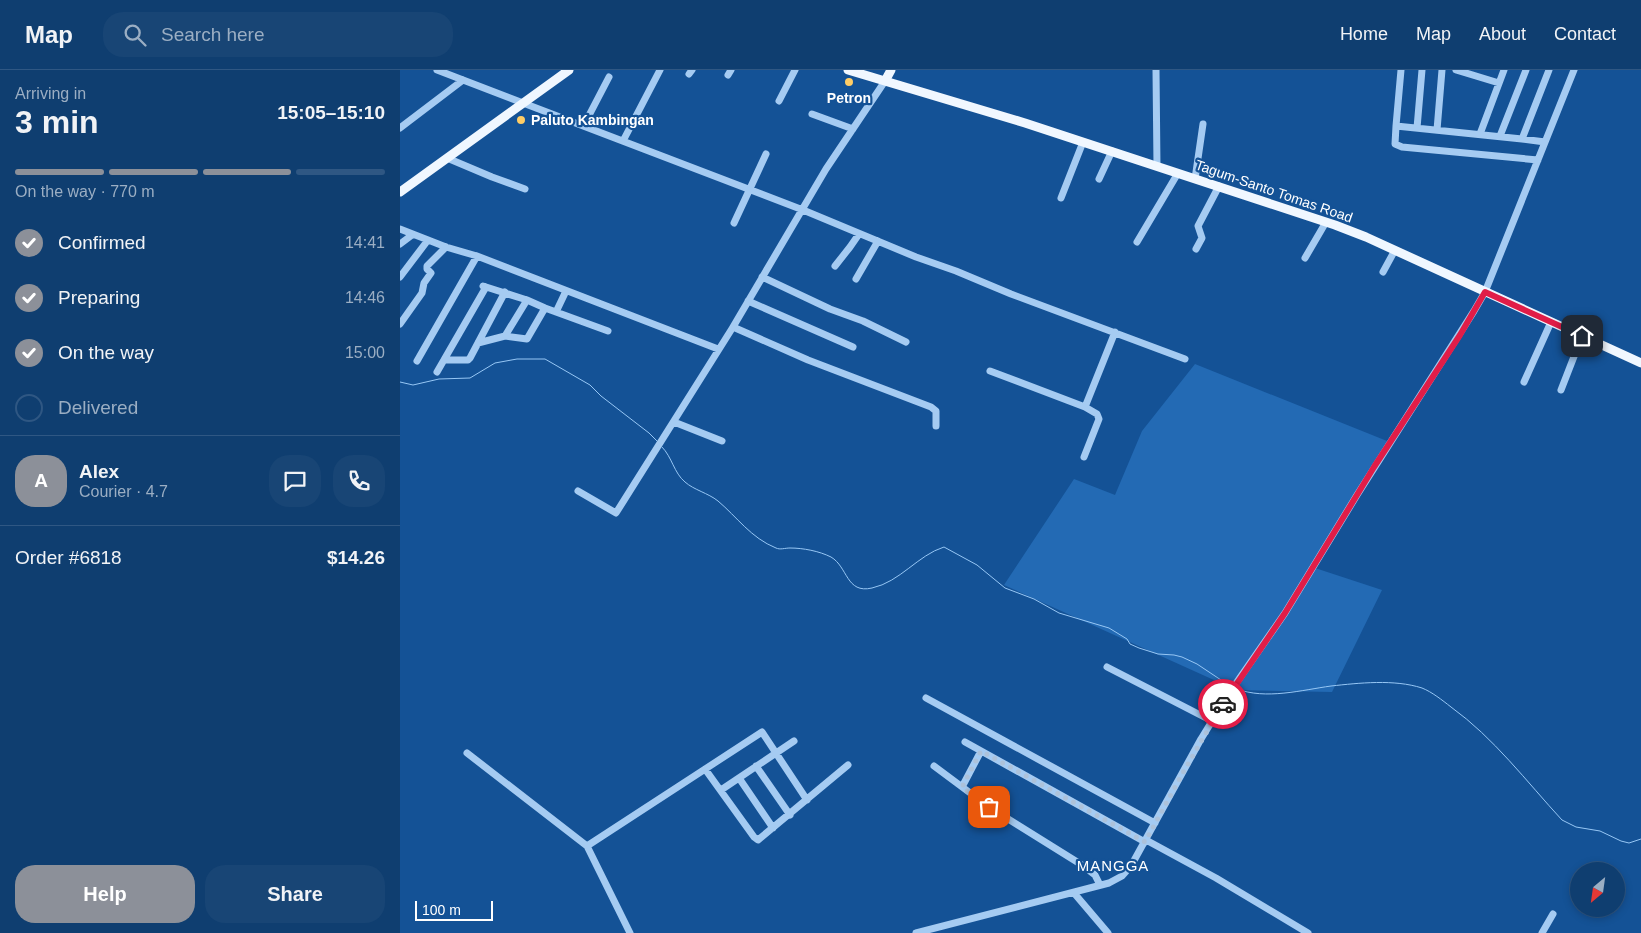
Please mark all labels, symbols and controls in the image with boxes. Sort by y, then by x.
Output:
search box [103,12,453,57]
text: Map [25,21,73,48]
icon: search [121,21,149,49]
text: Search here [161,24,265,45]
text: Home [1340,24,1388,44]
text: Map [1416,24,1451,44]
text: About [1479,24,1526,44]
text: Contact [1554,24,1616,44]
marker: Petron [843,76,855,88]
text: Arriving in [15,85,86,102]
place label: Petron [827,90,871,106]
text: 15:05–15:10 [277,102,385,123]
text: 3 min [15,104,99,140]
place label: Paluto Kambingan [531,112,654,128]
marker: Paluto Kambingan [515,114,527,126]
street label: Tagum-Santo Tomas Road [1193,156,1355,226]
text: On the way · 770 m [15,183,155,200]
icon: check [15,229,43,257]
text: Confirmed [58,232,146,253]
text: 14:41 [345,234,385,251]
icon: check [15,284,43,312]
text: Preparing [58,287,140,308]
text: 14:46 [345,289,385,306]
pin [1561,315,1603,357]
icon: home [1568,322,1596,350]
icon: check [15,339,43,367]
text: On the way [58,342,154,363]
text: 15:00 [345,344,385,361]
text: Delivered [58,397,138,418]
button: chat [269,455,321,507]
button: phone [333,455,385,507]
text: Alex [79,461,119,482]
text: A [34,470,48,491]
text: Courier · 4.7 [79,483,168,500]
text: Order #6818 [15,547,122,568]
text: $14.26 [327,547,385,568]
courier [1198,679,1248,729]
icon: car [1209,690,1237,718]
pin [968,786,1010,828]
icon: bag [975,793,1003,821]
district label: MANGGA [1077,857,1149,874]
north arrow [1570,862,1625,918]
map controls [1570,862,1625,917]
button: Help [15,865,195,923]
button: Share [205,865,385,923]
scale bar [415,898,492,921]
text: 100 m [422,902,461,918]

